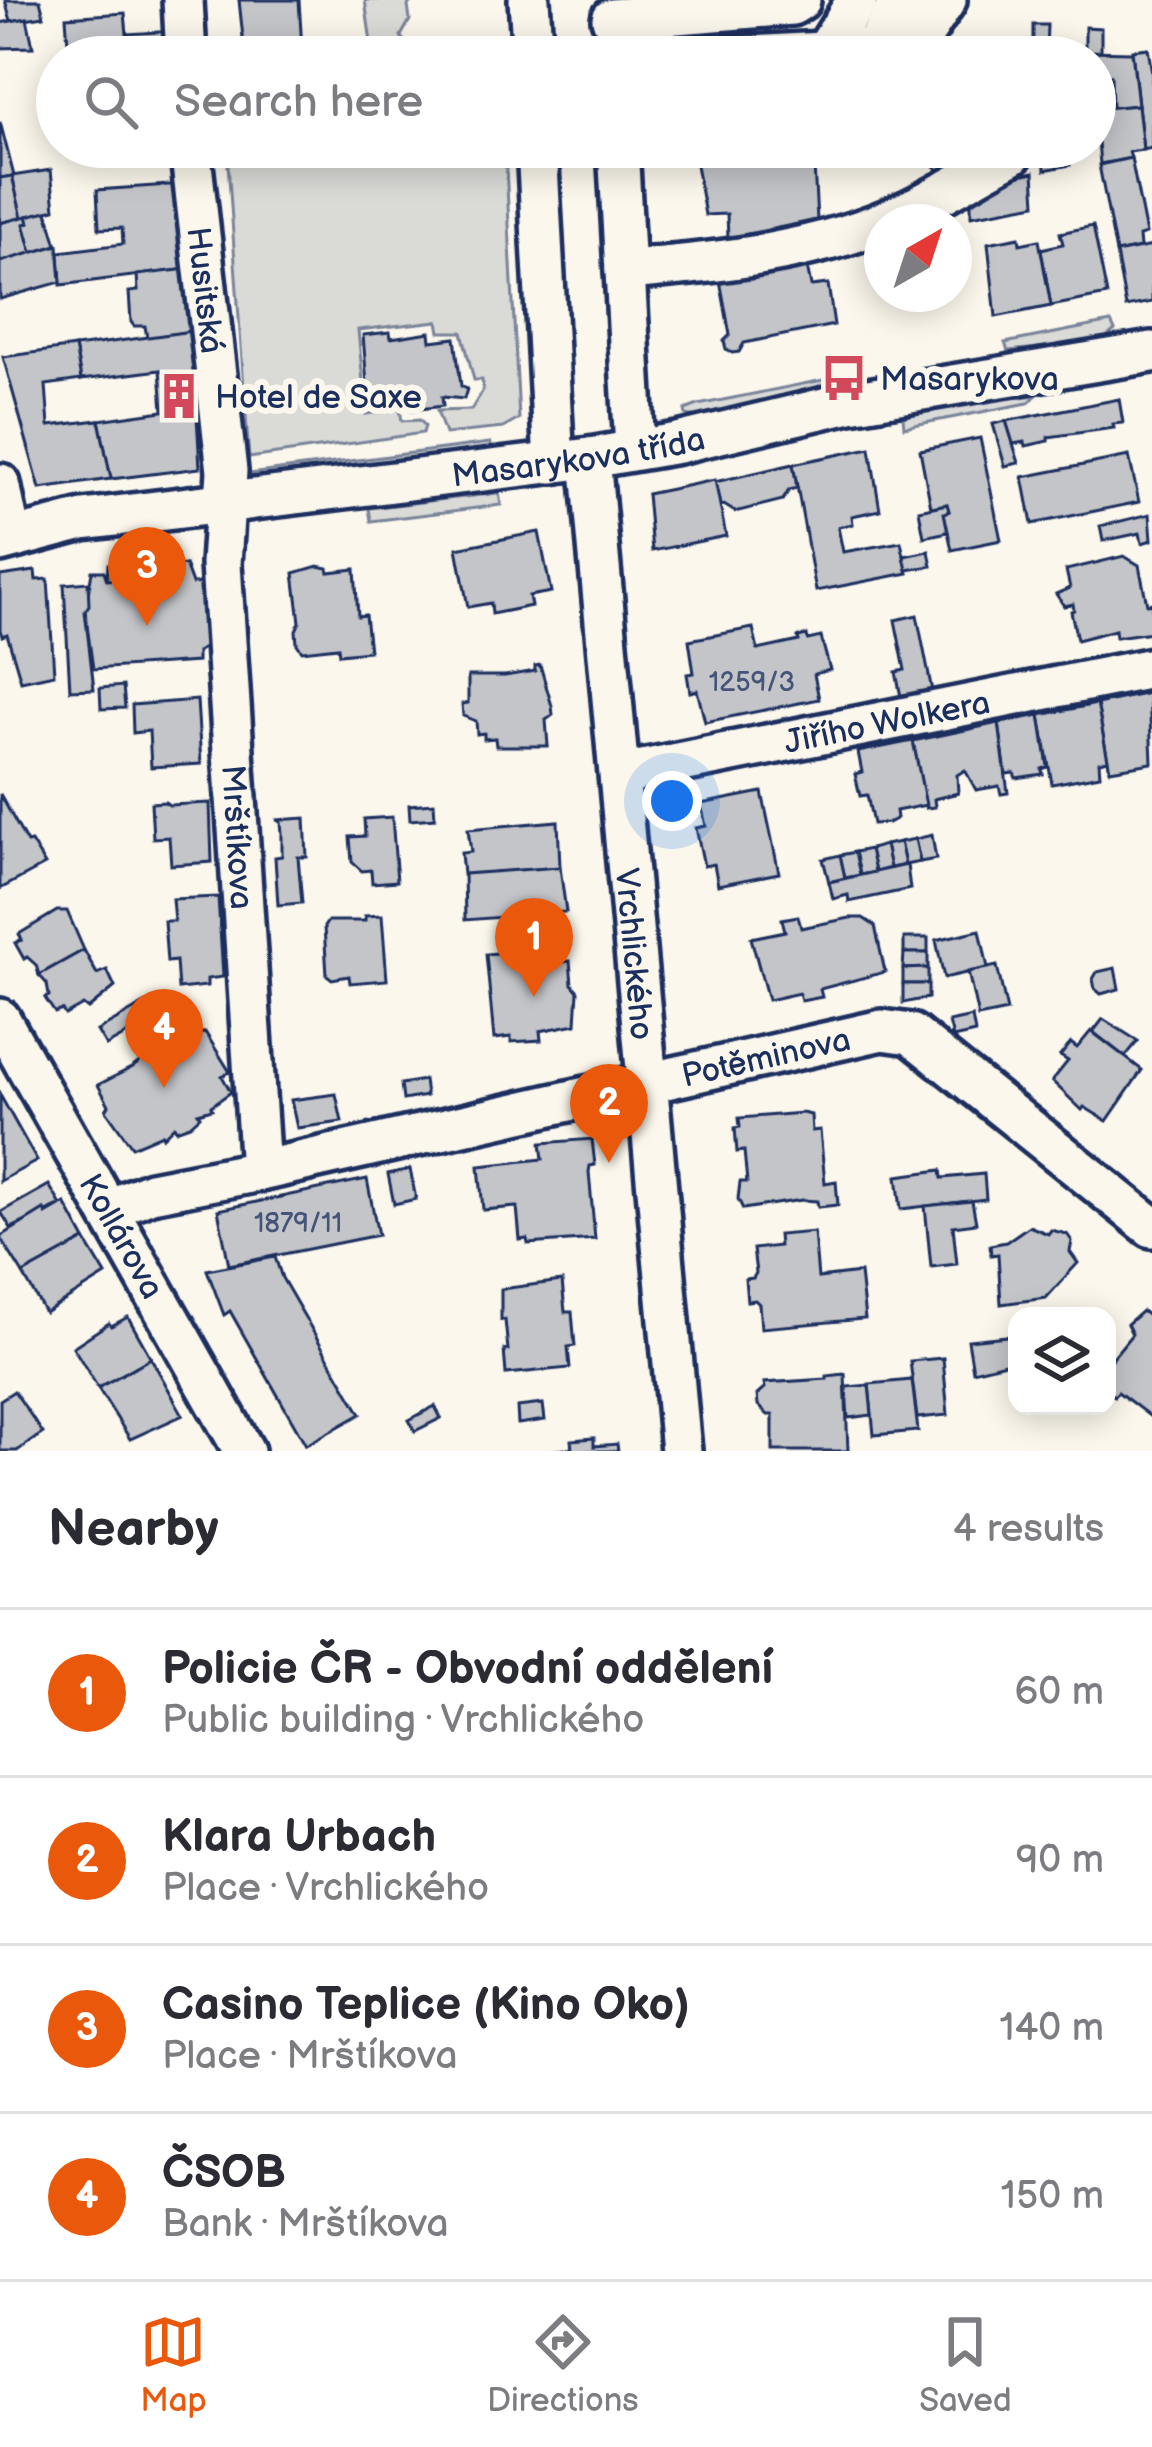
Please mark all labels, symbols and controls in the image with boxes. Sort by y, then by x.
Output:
search box [36,36,1116,168]
icon: search [78,69,144,135]
text: Search here [174,75,423,130]
north arrow [864,204,972,312]
street label: Husitská [177,225,231,356]
bus stop icon: Masarykova [819,353,869,403]
place label: Masarykova [880,360,1059,400]
building icon: Hotel de Saxe [154,371,204,421]
place label: Hotel de Saxe [215,378,422,418]
street label: Masarykova třída [450,419,709,497]
pin: 3 [108,527,186,626]
house number: 1259/3 [709,667,795,699]
street label: Jiřího Wolkera [781,683,993,763]
street label: Mrštíkova [212,764,261,911]
your location [642,771,702,831]
street label: Vrchlického [606,866,661,1042]
pin: 1 [495,898,573,997]
pin: 4 [125,989,203,1088]
street label: Potěminova [678,1020,854,1097]
pin: 2 [570,1064,648,1163]
street label: Kollárova [70,1167,172,1306]
house number: 1879/11 [254,1208,342,1240]
map controls [1008,1307,1116,1415]
button: layers [1008,1307,1116,1415]
text: Nearby [48,1499,219,1560]
text: 4 results [953,1506,1104,1553]
text: Policie ČR - Obvodní oddělení [162,1642,773,1697]
text: 1 [79,1669,95,1716]
text: 60 m [1014,1669,1104,1716]
text: Public building · Vrchlického [162,1697,644,1744]
text: Klara Urbach [162,1810,436,1865]
text: 2 [75,1837,99,1884]
text: 90 m [1016,1837,1104,1884]
text: Place · Vrchlického [162,1865,489,1912]
text: Casino Teplice (Kino Oko) [162,1978,690,2033]
text: 3 [76,2005,98,2052]
text: 140 m [999,2005,1104,2052]
text: Place · Mrštíkova [162,2033,458,2080]
text: ČSOB [162,2146,286,2201]
text: 4 [76,2173,98,2220]
text: 150 m [1001,2173,1104,2220]
text: Bank · Mrštíkova [162,2201,449,2248]
tab: Map [140,2309,207,2421]
tab: Directions [487,2309,639,2421]
tab: Saved [919,2309,1012,2421]

